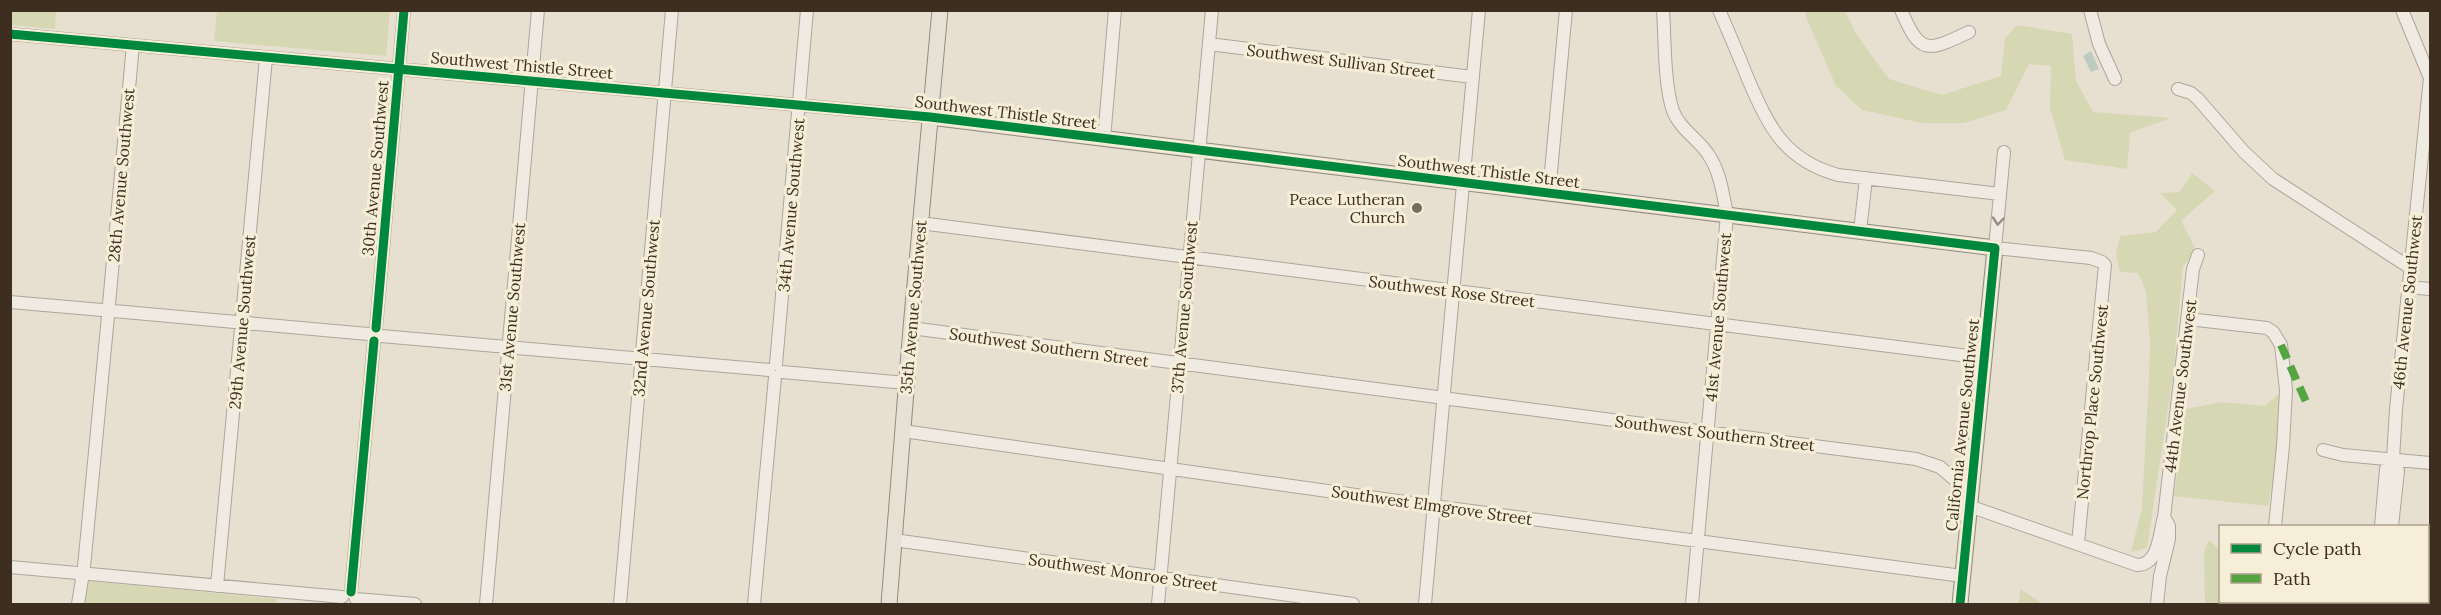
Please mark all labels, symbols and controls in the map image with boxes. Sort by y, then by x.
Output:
street label: Southwest Sullivan Street [1246,39,1437,83]
street label: Southwest Thistle Street [430,47,615,83]
street label: 30th Avenue Southwest [357,79,393,256]
street label: 28th Avenue Southwest [103,86,139,263]
street label: Southwest Thistle Street [914,91,1099,133]
street label: 34th Avenue Southwest [773,116,809,293]
street label: Southwest Thistle Street [1397,150,1582,192]
place label: Peace Lutheran Church [1289,189,1405,227]
marker: Peace Lutheran Church [1410,201,1424,215]
street label: 46th Avenue Southwest [2388,213,2426,390]
one-way arrow [1992,216,2005,226]
street label: 32nd Avenue Southwest [628,218,664,398]
street label: 35th Avenue Southwest [895,218,931,395]
street label: 37th Avenue Southwest [1166,219,1202,394]
street label: 31st Avenue Southwest [495,221,529,392]
street label: 41st Avenue Southwest [1701,231,1735,402]
street label: 29th Avenue Southwest [224,233,260,410]
street label: Southwest Rose Street [1368,271,1537,311]
street label: 44th Avenue Southwest [2159,297,2201,474]
street label: Northrop Place Southwest [2072,303,2112,501]
street label: California Avenue Southwest [1941,317,1983,532]
street label: Southwest Southern Street [948,323,1151,371]
street label: Southwest Southern Street [1614,411,1817,455]
street label: Southwest Elmgrove Street [1330,481,1534,529]
legend [2219,525,2429,603]
text: Cycle path [2273,537,2362,560]
street label: Southwest Monroe Street [1027,549,1220,595]
text: Path [2273,567,2311,590]

